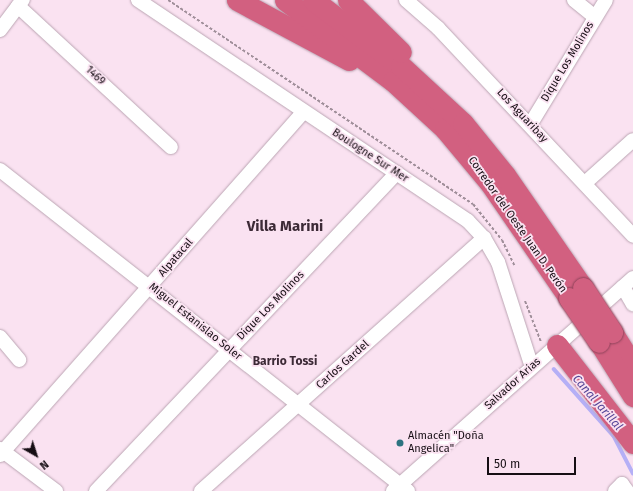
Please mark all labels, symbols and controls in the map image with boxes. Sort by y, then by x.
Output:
street label: Dique Los Molinos [539,20,597,104]
street label: 1469 [82,64,108,88]
street label: Los Aguaribay [494,86,550,146]
street label: Boulogne Sur Mer [329,126,411,186]
street label: Corredor del Oeste Juan D. Perón [465,154,569,296]
district label: Villa Marini [247,218,323,236]
street label: Alpatacal [156,236,196,280]
street label: Dique Los Molinos [235,269,307,343]
street label: Miguel Estanislao Soler [146,280,244,364]
street label: Carlos Gardel [314,338,372,392]
district label: Barrio Tossi [253,355,317,369]
street label: Salvador Arias [482,355,544,413]
water label: Canal Jarillal [569,372,625,434]
place label: Almacén "Doña Angelica" [408,430,484,456]
north arrow [16,435,56,475]
marker: Almacén "Doña Angelica" [395,438,405,448]
scale bar [489,449,578,475]
text: N [37,457,51,472]
text: 50 m [494,457,520,471]

